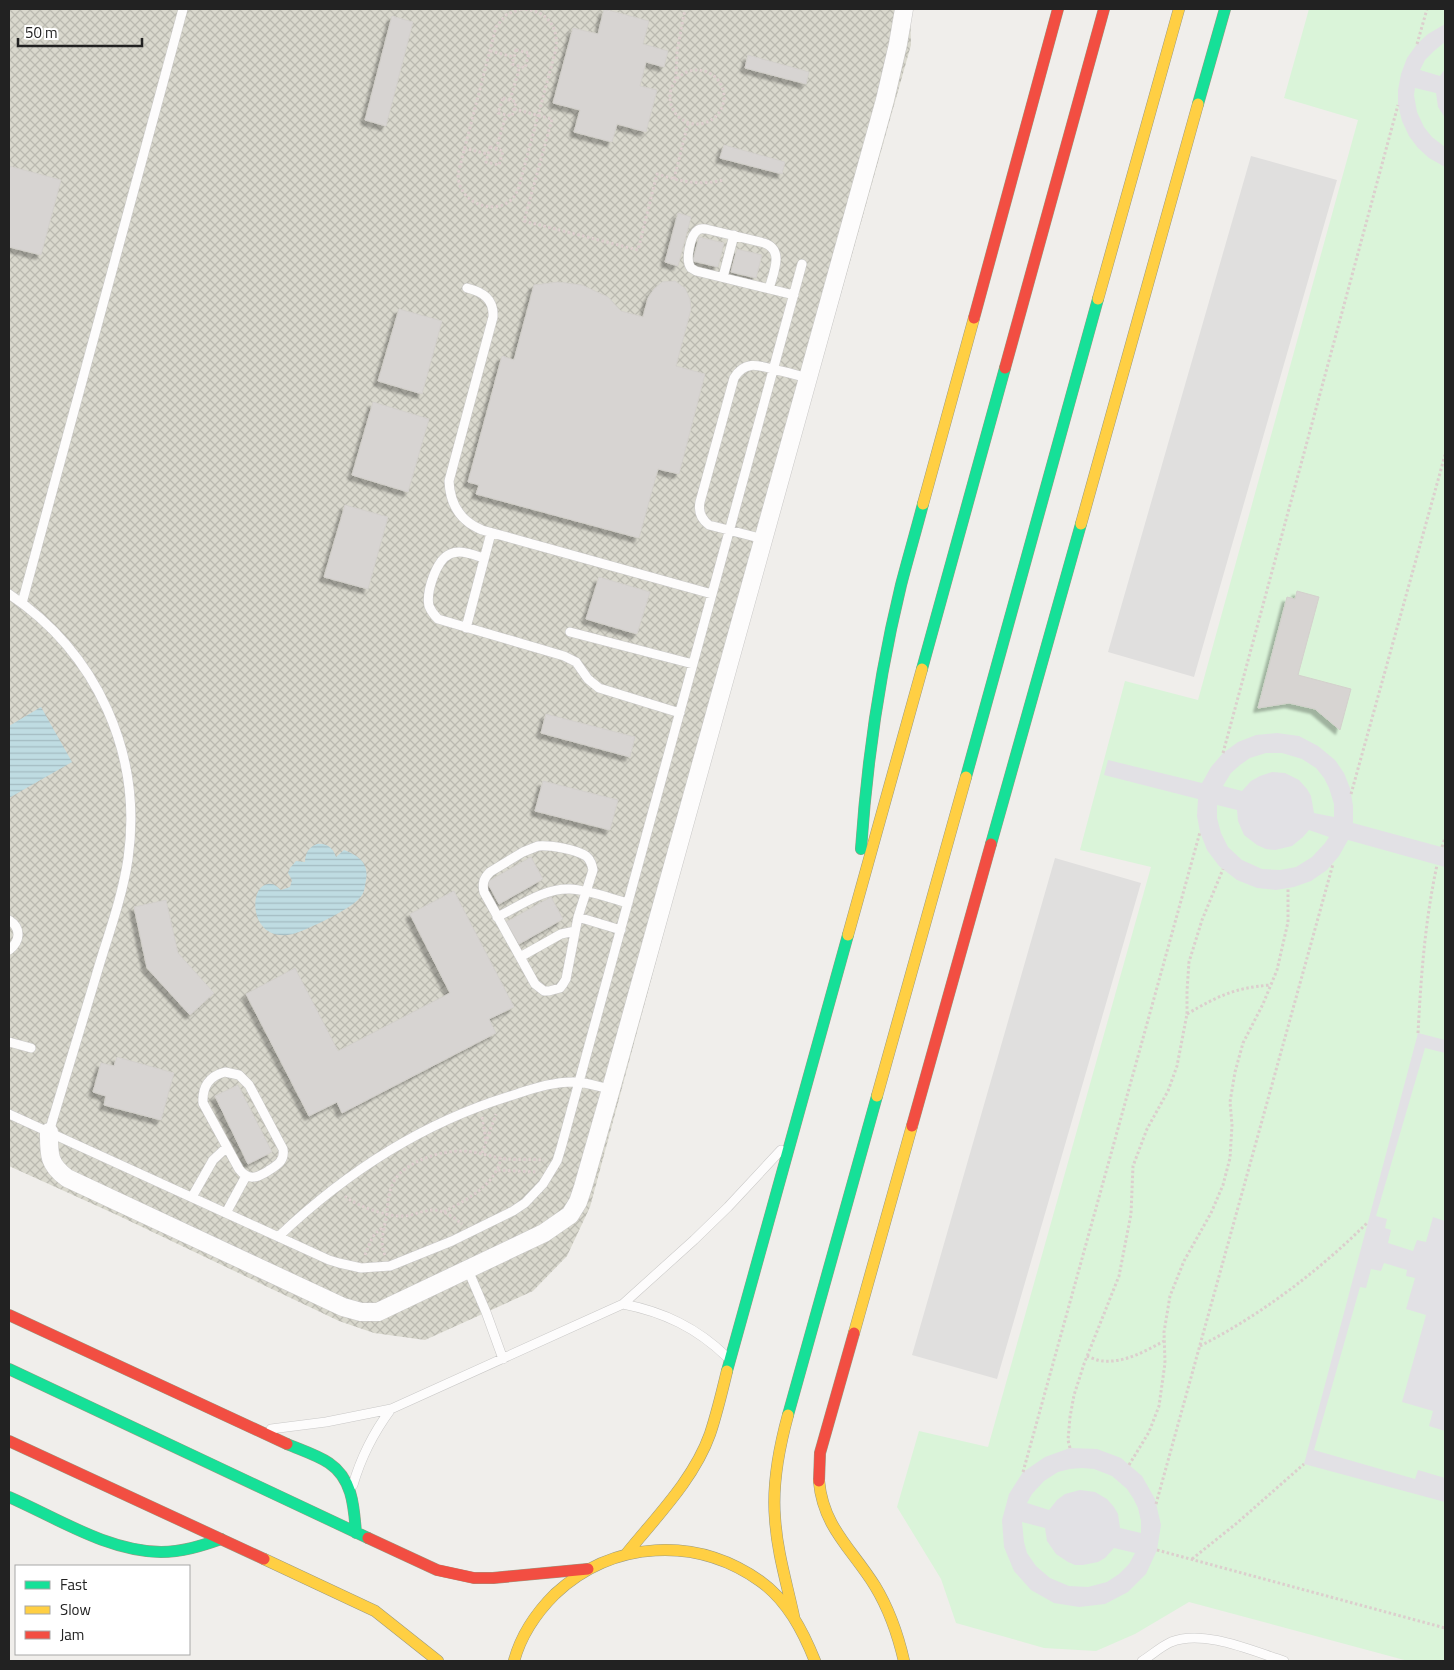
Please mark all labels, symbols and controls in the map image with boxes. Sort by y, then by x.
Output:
scale bar [18,15,141,47]
text: 50 m [25,21,58,44]
legend [15,1565,190,1655]
text: Fast [60,1573,88,1596]
text: Slow [60,1598,91,1621]
text: Jam [60,1623,84,1646]

